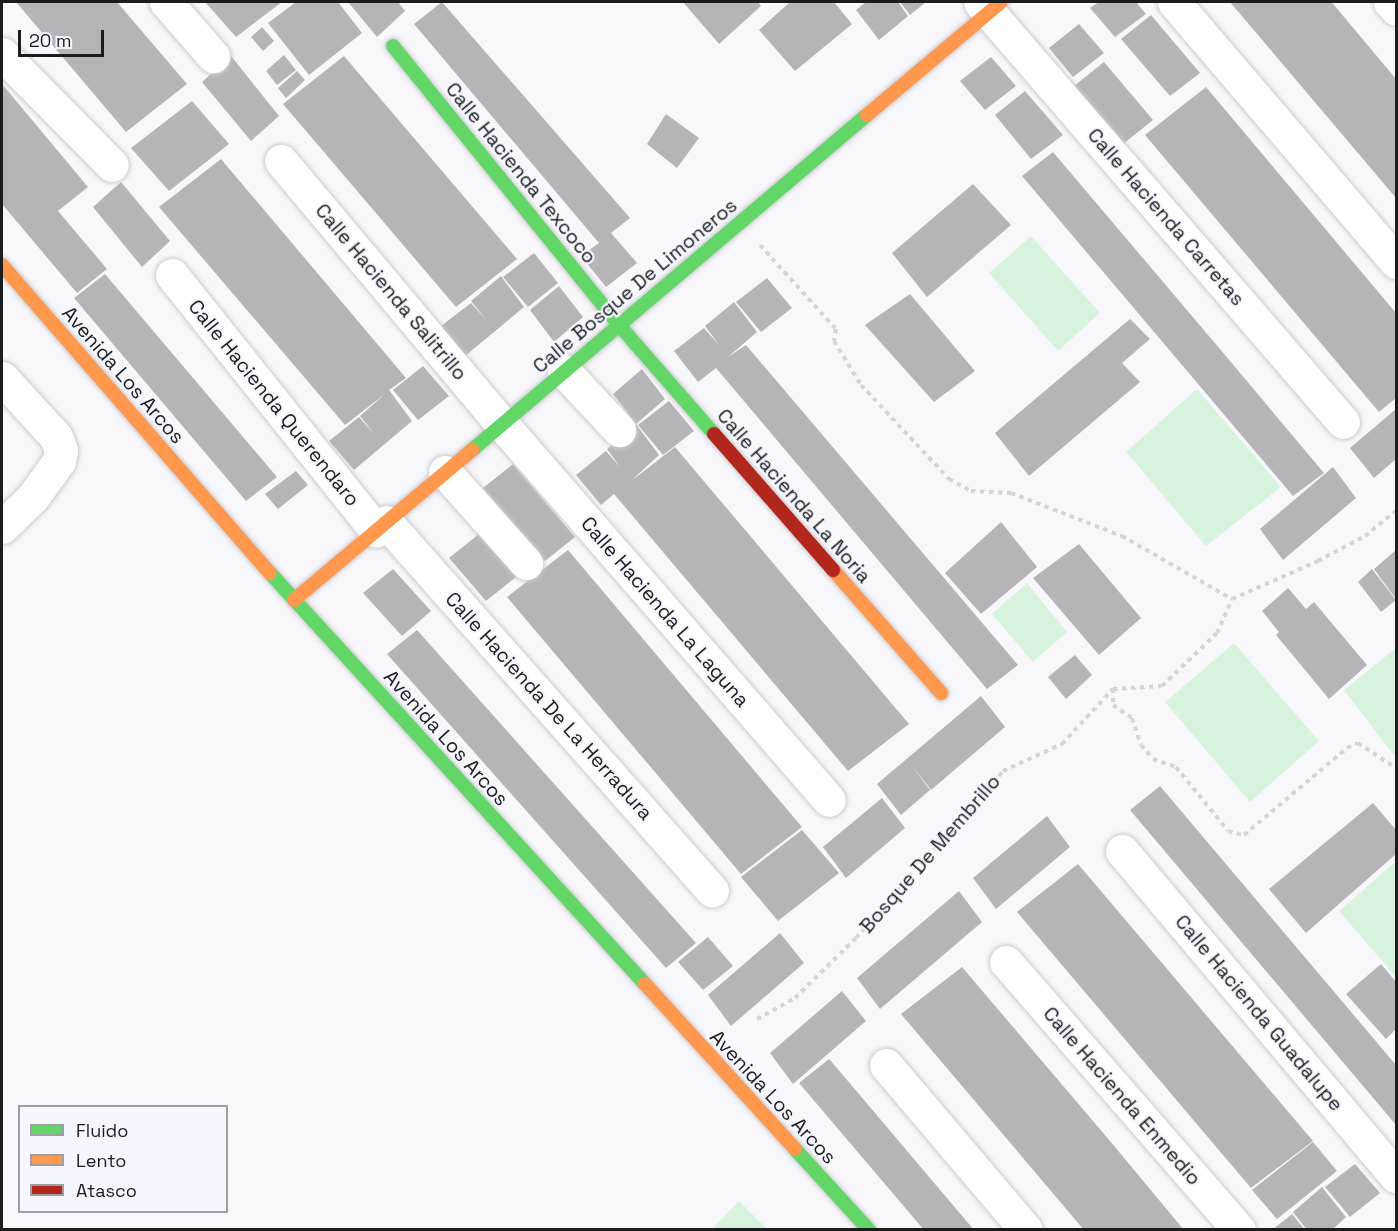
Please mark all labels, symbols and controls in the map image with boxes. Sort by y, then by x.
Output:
scale bar [21,18,106,56]
text: 20 m [29,29,72,52]
street label: Calle Hacienda Texcoco [440,77,602,269]
street label: Calle Hacienda Carretas [1082,123,1250,311]
street label: Calle Bosque De Limoneros [528,194,742,378]
street label: Calle Hacienda Salitrillo [310,199,472,385]
street label: Calle Hacienda Querendaro [183,295,365,511]
street label: Avenida Los Arcos [57,301,189,449]
street label: Calle Hacienda La Noria [712,404,876,588]
street label: Calle Hacienda La Laguna [576,512,754,712]
street label: Calle Hacienda De La Herradura [440,587,658,825]
street label: Avenida Los Arcos [379,665,513,811]
street label: Bosque De Membrillo [855,770,1005,938]
street label: Calle Hacienda Guadalupe [1170,910,1348,1116]
street label: Calle Hacienda Enmedio [1038,1002,1206,1190]
street label: Avenida Los Arcos [705,1025,841,1169]
legend [18,1105,228,1213]
text: Fluido [76,1119,128,1142]
text: Lento [76,1149,126,1172]
text: Atasco [76,1179,137,1202]

